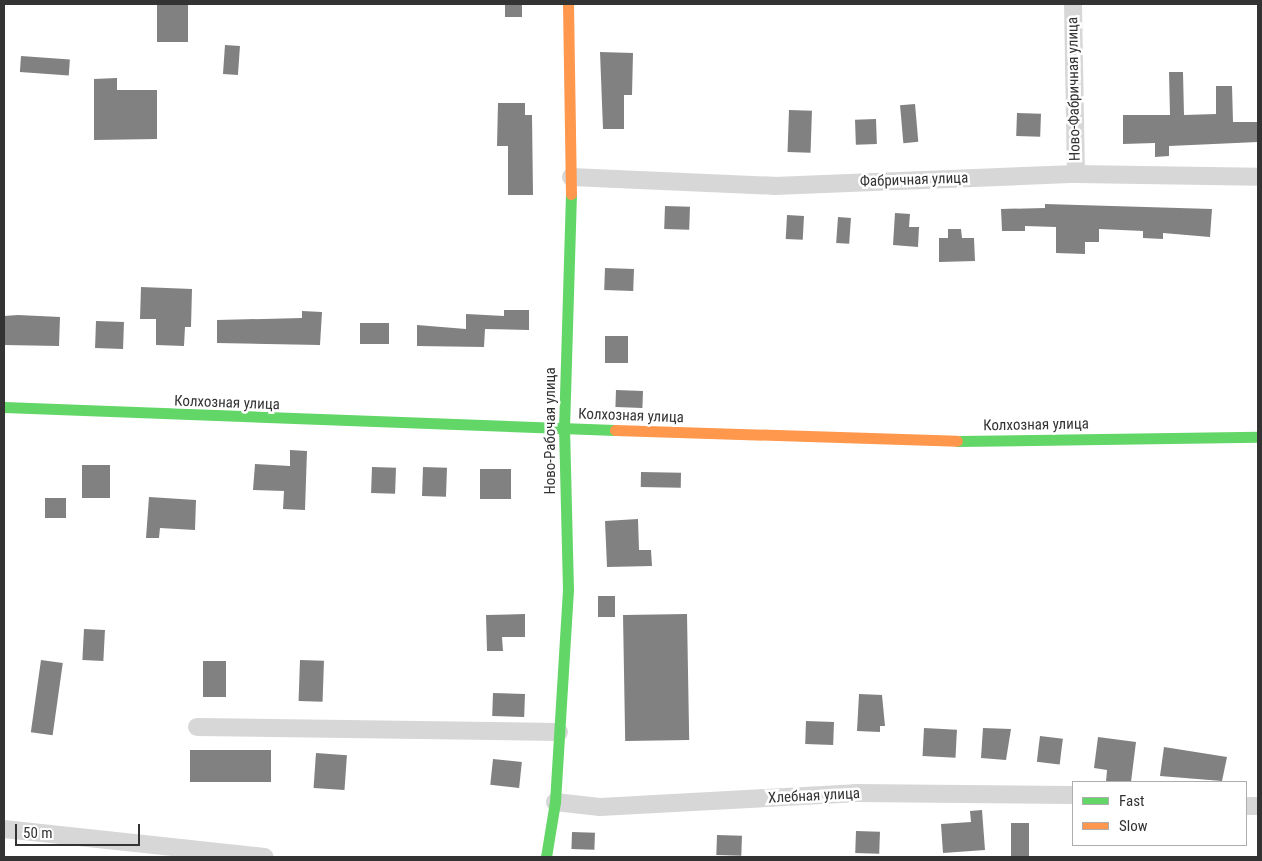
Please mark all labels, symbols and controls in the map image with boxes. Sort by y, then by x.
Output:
street label: Ново-Фабричная улица [1064,17,1084,161]
street label: Фабричная улица [859,169,969,191]
street label: Ново-Рабочая улица [542,367,560,495]
street label: Колхозная улица [174,392,280,414]
street label: Колхозная улица [578,405,684,427]
street label: Колхозная улица [983,415,1089,435]
legend [1072,781,1247,846]
street label: Хлебная улица [768,785,860,807]
text: Fast [1119,792,1144,810]
scale bar [18,814,142,846]
text: Slow [1119,817,1148,835]
text: 50 m [23,824,53,842]

